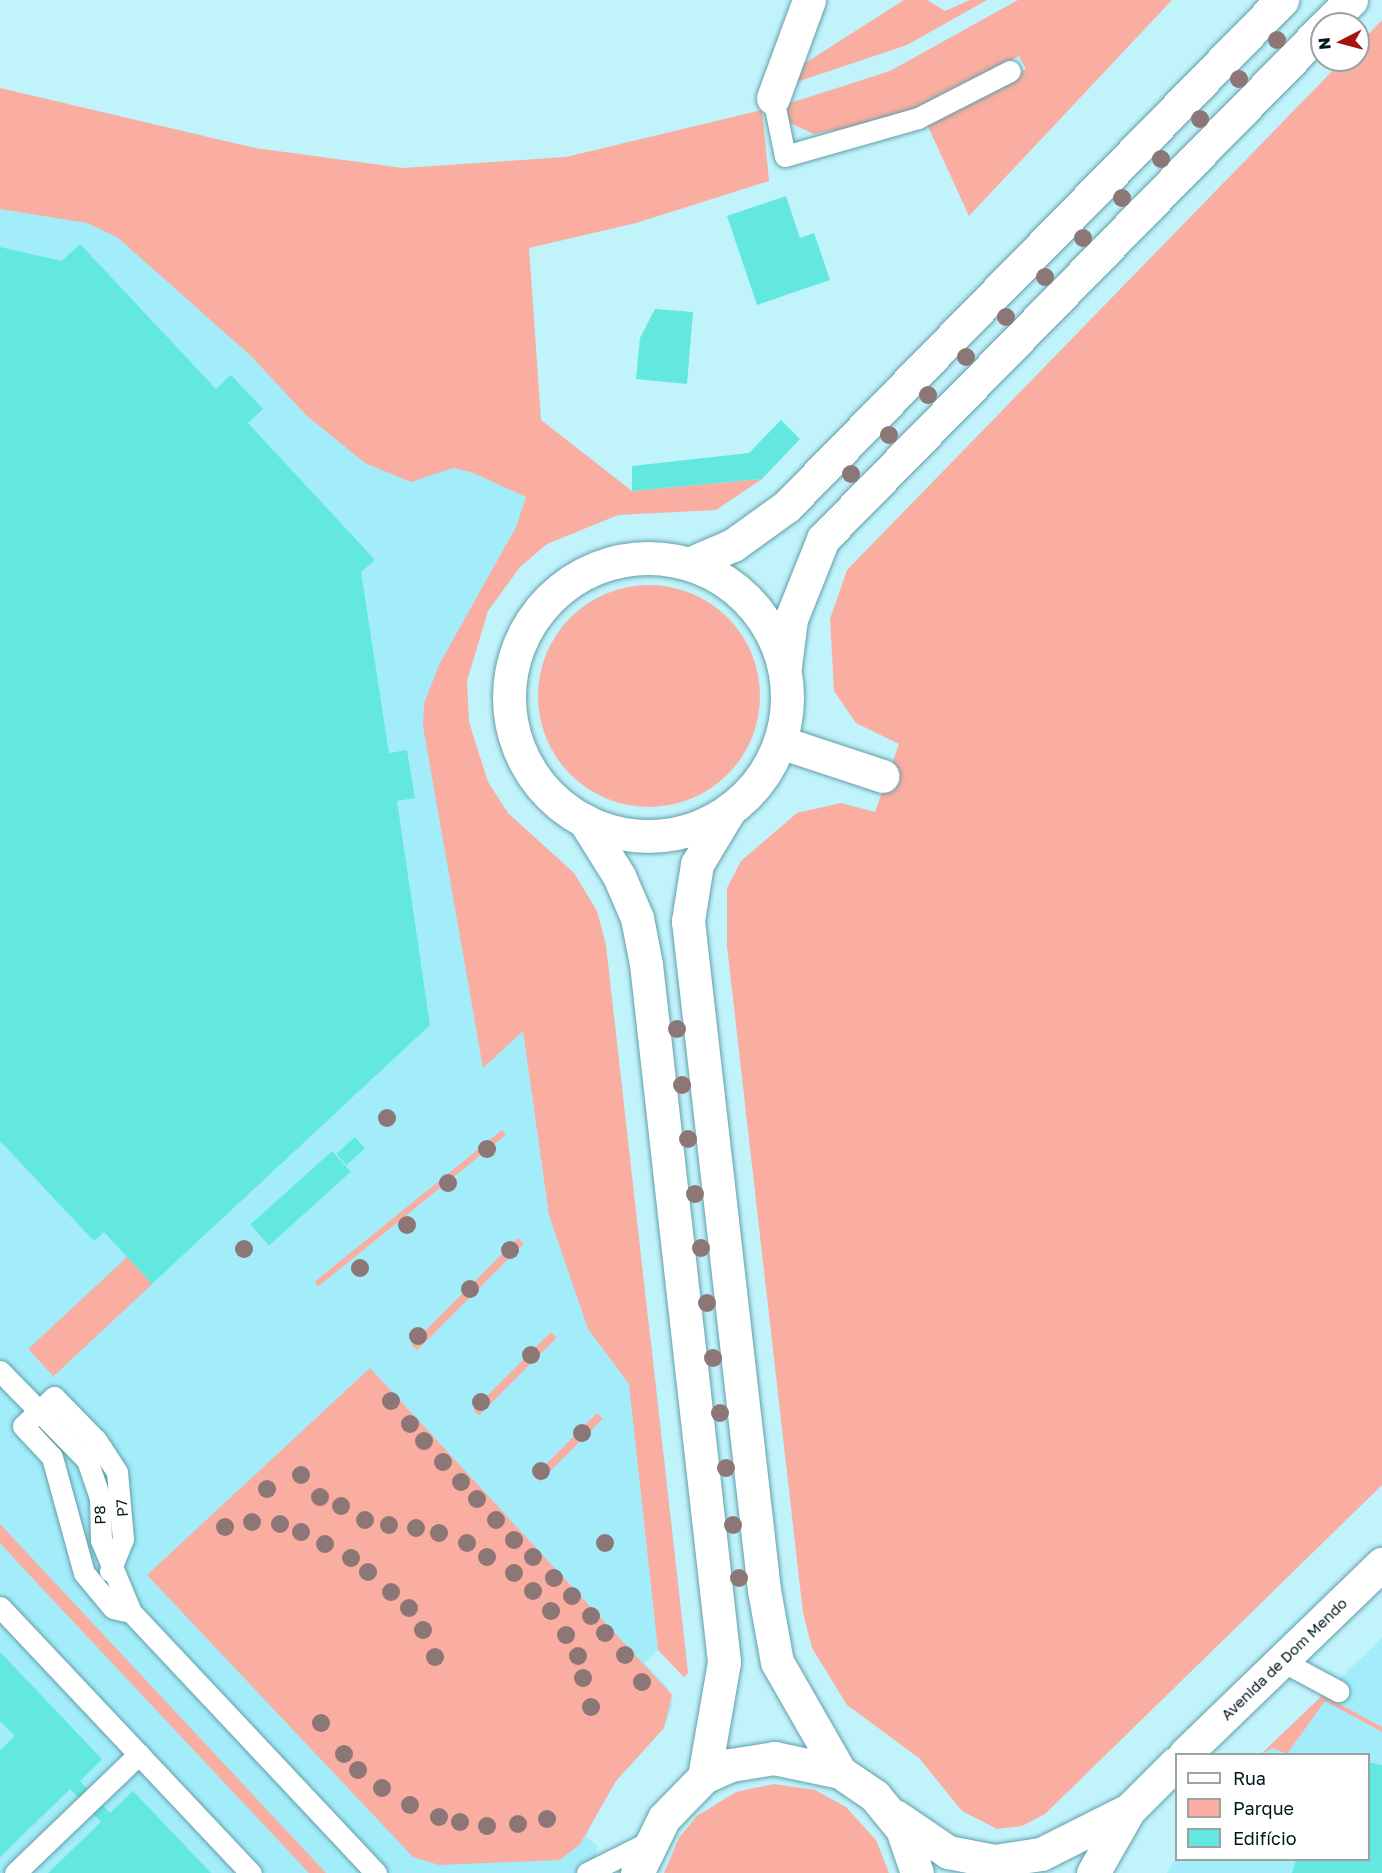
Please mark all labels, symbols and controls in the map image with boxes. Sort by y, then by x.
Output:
north arrow [1310,12,1370,72]
text: N [1314,37,1335,51]
street label: P7 [112,1499,132,1517]
street label: P8 [91,1505,109,1525]
street label: Avenida de Dom Mendo [1217,1594,1351,1724]
legend [1175,1753,1370,1861]
text: Rua [1233,1767,1266,1789]
text: Parque [1233,1797,1294,1819]
text: Edifício [1233,1827,1297,1849]

